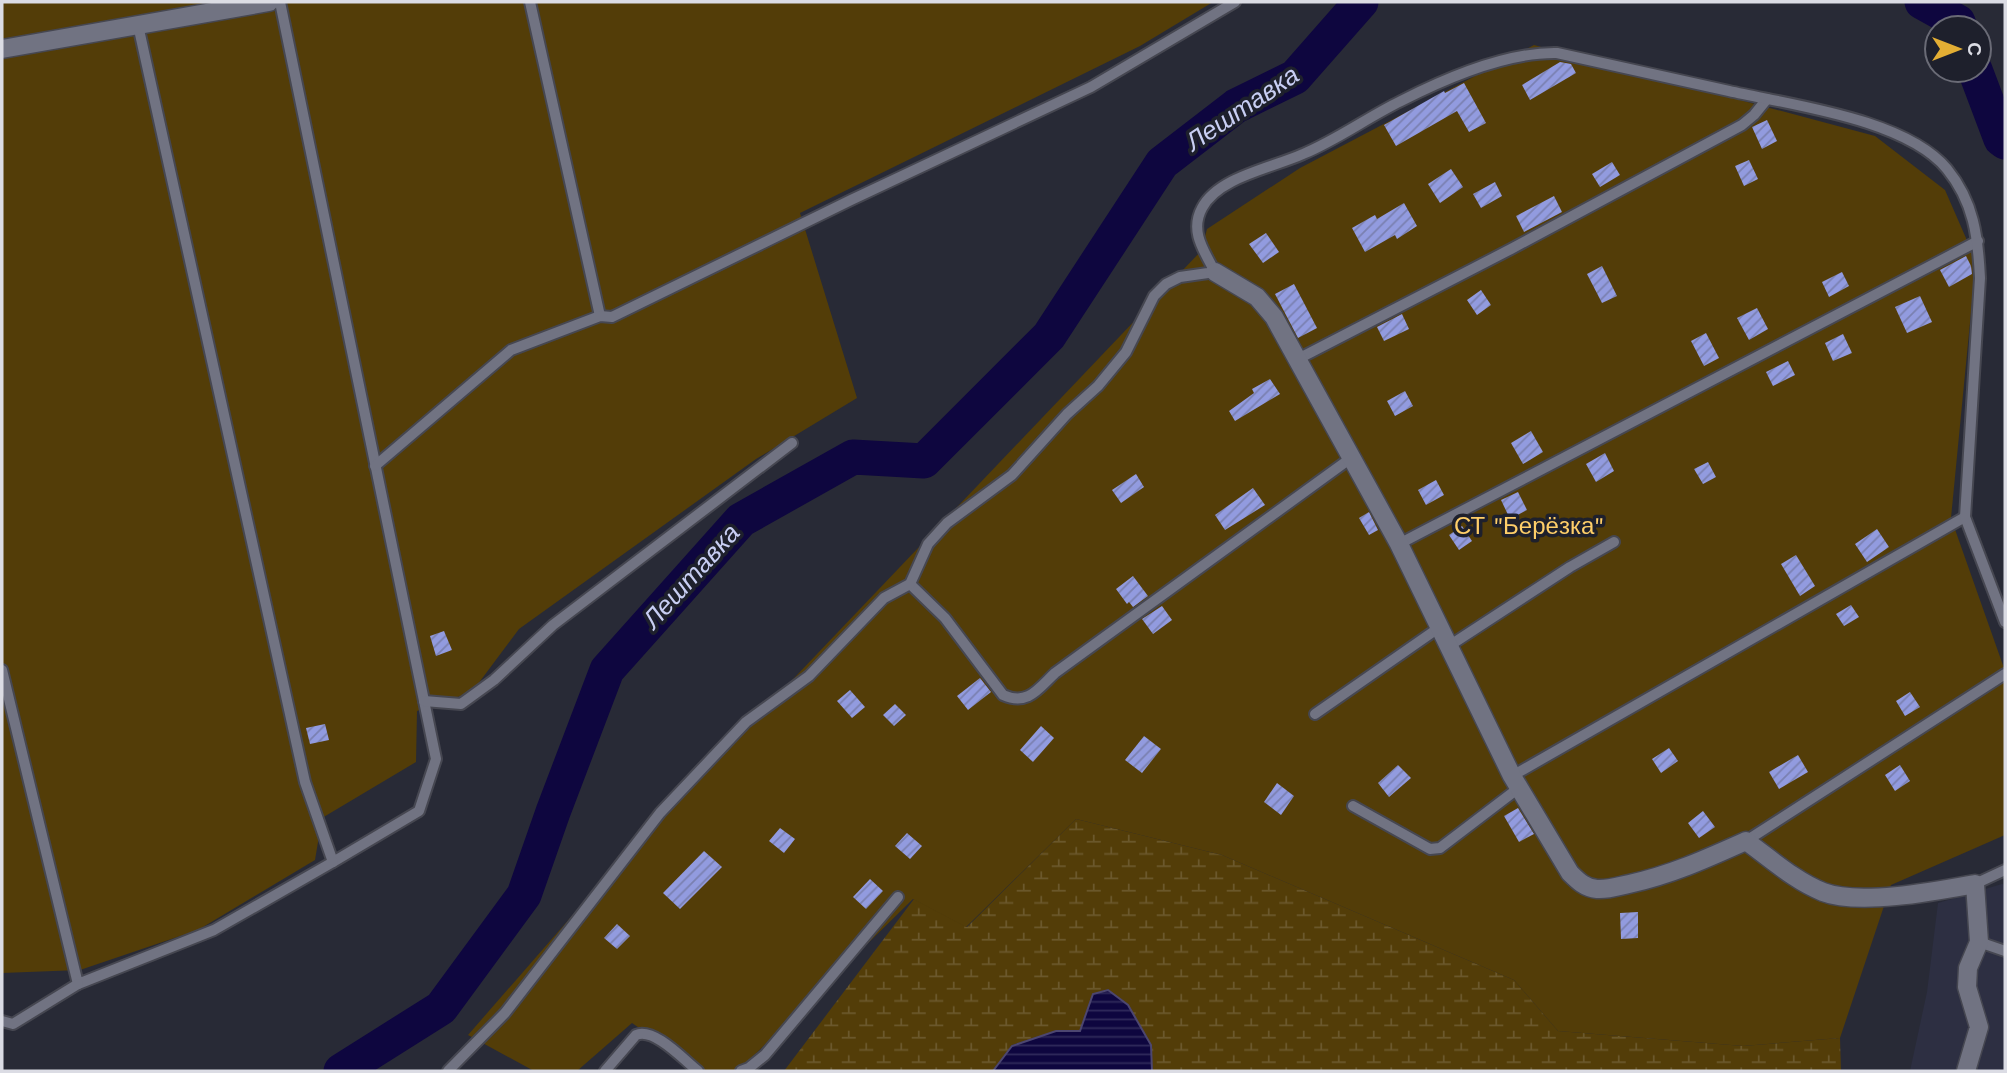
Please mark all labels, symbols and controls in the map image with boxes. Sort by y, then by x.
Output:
north arrow [1923,14,1993,84]
text: С [1963,42,1986,56]
water label: Лештавка [1178,59,1304,158]
park label: СТ "Берёзка" [1454,512,1604,540]
water label: Лештавка [635,518,746,636]

